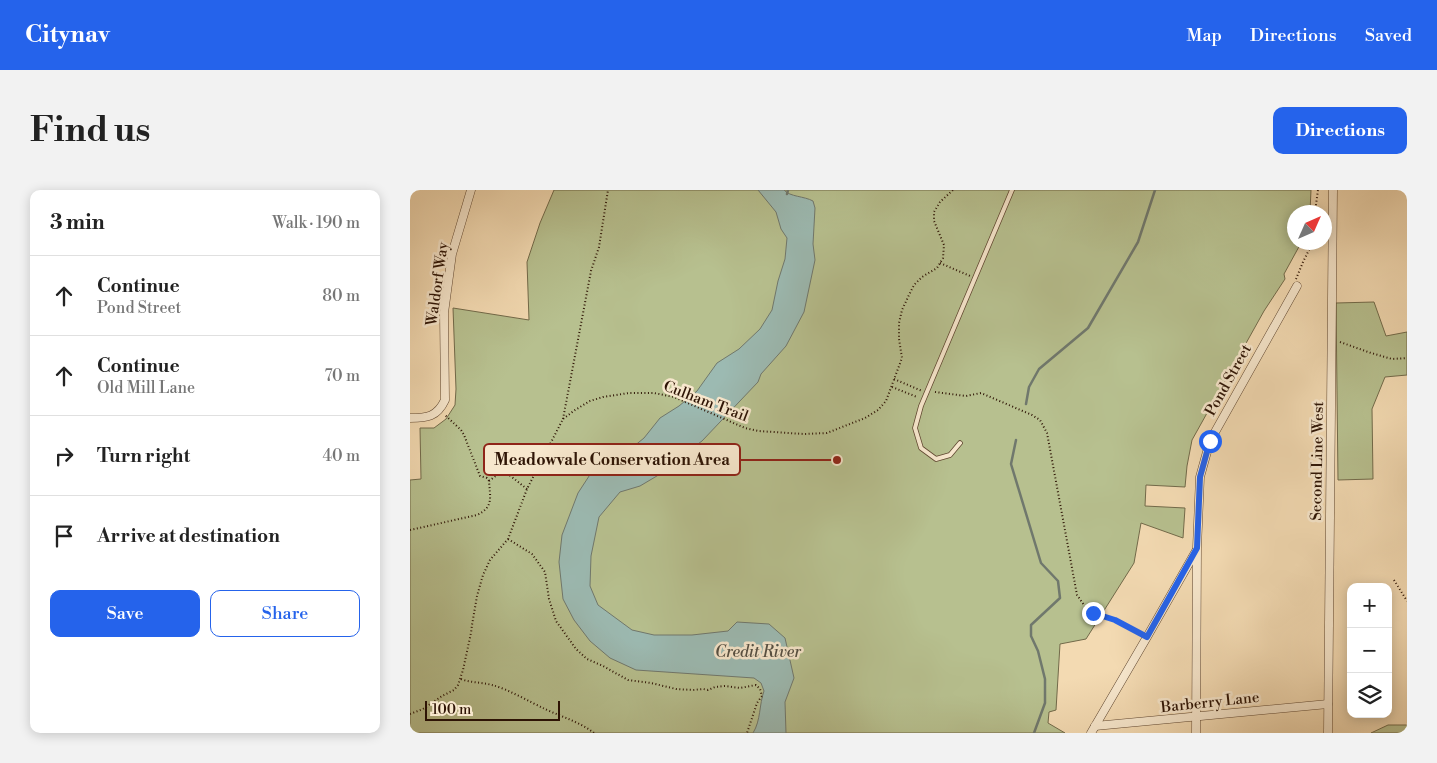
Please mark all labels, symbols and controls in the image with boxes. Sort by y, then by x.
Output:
text: Citynav [25,20,110,50]
text: Map [1186,24,1222,47]
text: Directions [1250,24,1337,47]
text: Saved [1365,24,1412,47]
button: Directions [1273,107,1407,154]
text: Find us [30,109,150,152]
north arrow [1287,205,1332,250]
text: 3 min [50,210,105,236]
text: Walk · 190 m [272,213,360,233]
street label: Waldorf Way [422,240,453,328]
text: Continue [97,274,180,298]
icon: ahead [50,282,78,310]
text: 80 m [322,286,360,306]
text: Pond Street [97,298,181,318]
street label: Pond Street [1201,341,1256,419]
text: Continue [97,354,180,378]
icon: ahead [50,362,78,390]
text: 70 m [324,366,360,386]
street label: Culham Trail [661,377,751,427]
text: Old Mill Lane [97,378,195,398]
street label: Second Line West [1307,400,1328,521]
route start [1199,430,1222,453]
icon: right [50,442,78,470]
text: Turn right [97,444,190,468]
callout: Meadowvale Conservation Area [484,444,740,475]
text: 40 m [323,446,360,466]
text: Meadowvale Conservation Area [494,450,730,470]
icon: arrive [50,522,78,550]
text: Arrive at destination [97,524,280,548]
map controls [1347,583,1392,718]
button: + [1347,583,1392,628]
button: Save [50,590,200,637]
button: Share [210,590,360,637]
route end [1082,602,1105,625]
button: − [1347,628,1392,673]
water label: Credit River [715,642,802,662]
button: layers [1347,673,1392,718]
street label: Barberry Lane [1159,688,1260,717]
scale bar [425,698,560,721]
text: 100 m [432,701,471,719]

